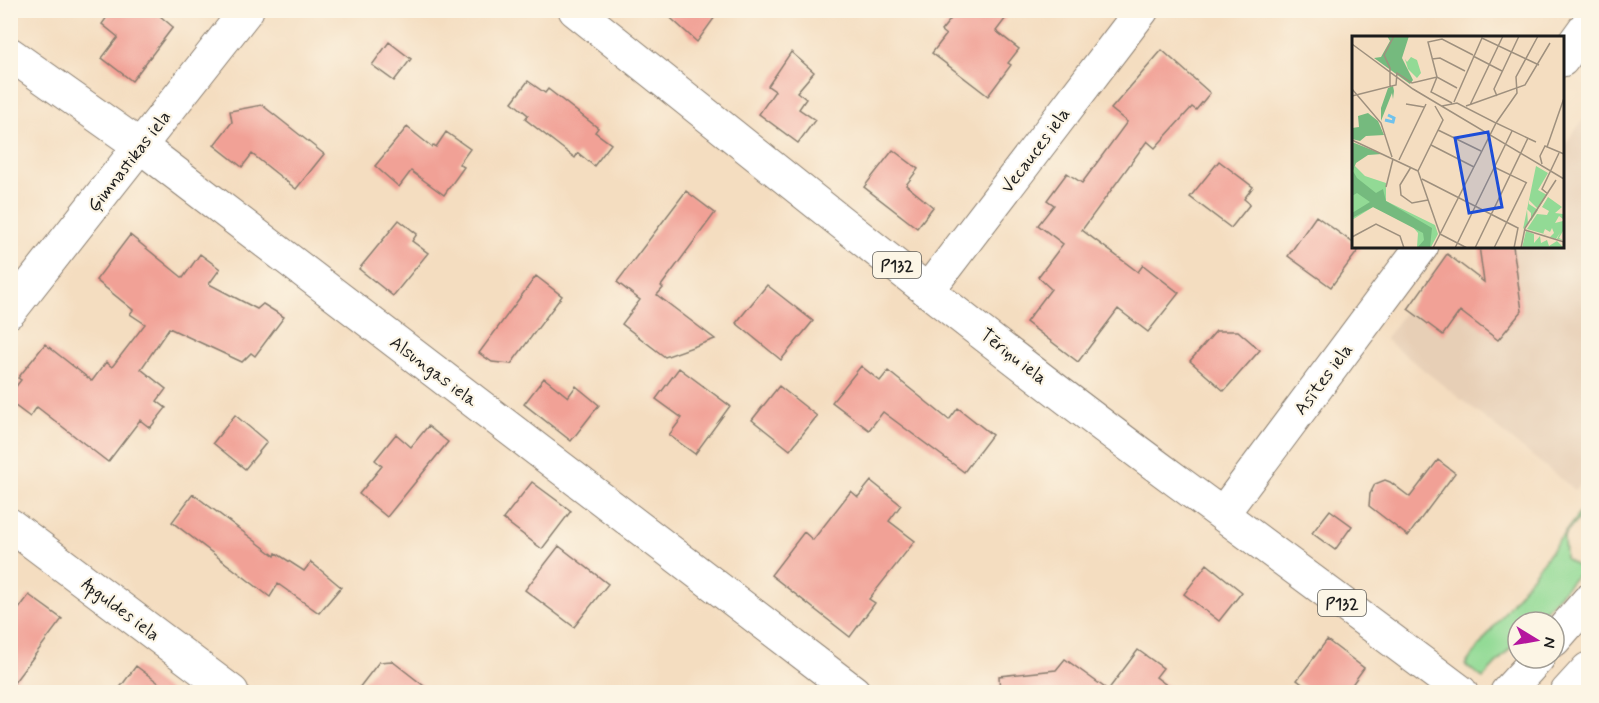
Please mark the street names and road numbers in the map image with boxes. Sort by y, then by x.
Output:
street label: Vecauces iela [996,103,1076,198]
street label: Ģimnastikas iela [83,106,177,217]
road number: P132 [873,252,921,278]
street label: Tēriņu iela [975,323,1052,391]
street label: Alsungas iela [385,331,482,413]
street label: Asītes iela [1289,339,1359,420]
street label: Apguldes iela [76,573,164,648]
road number: P132 [1318,590,1366,616]

